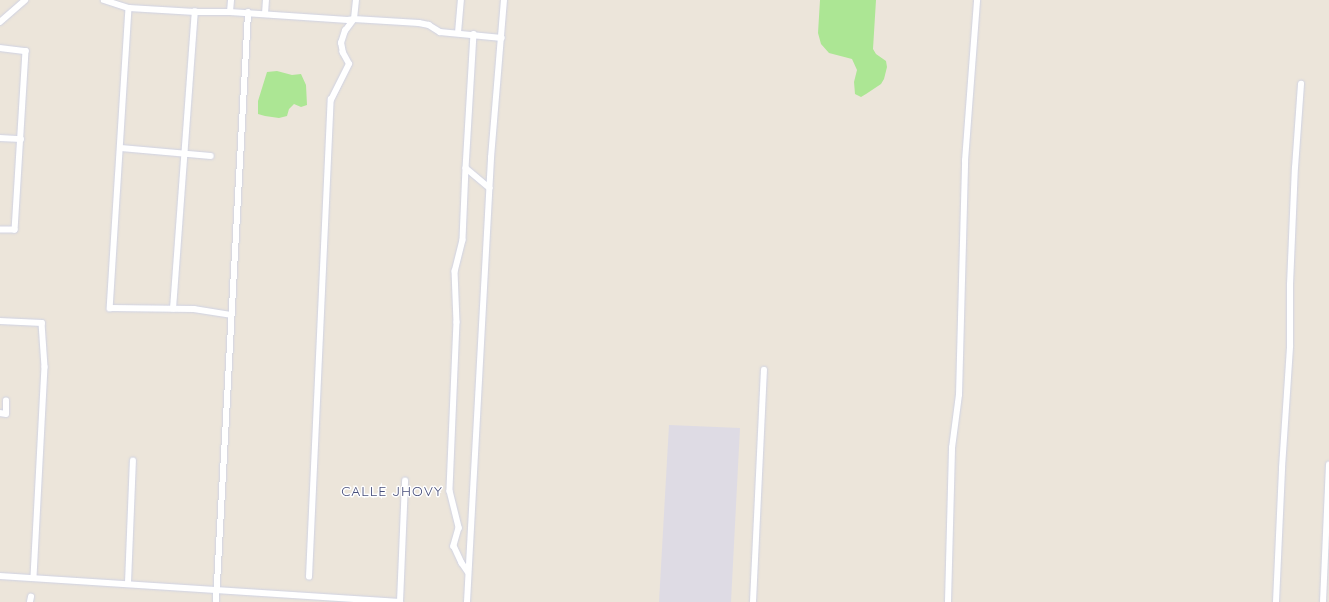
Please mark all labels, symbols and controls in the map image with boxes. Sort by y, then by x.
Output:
district label: CALLE JHOVY [341,483,443,499]

